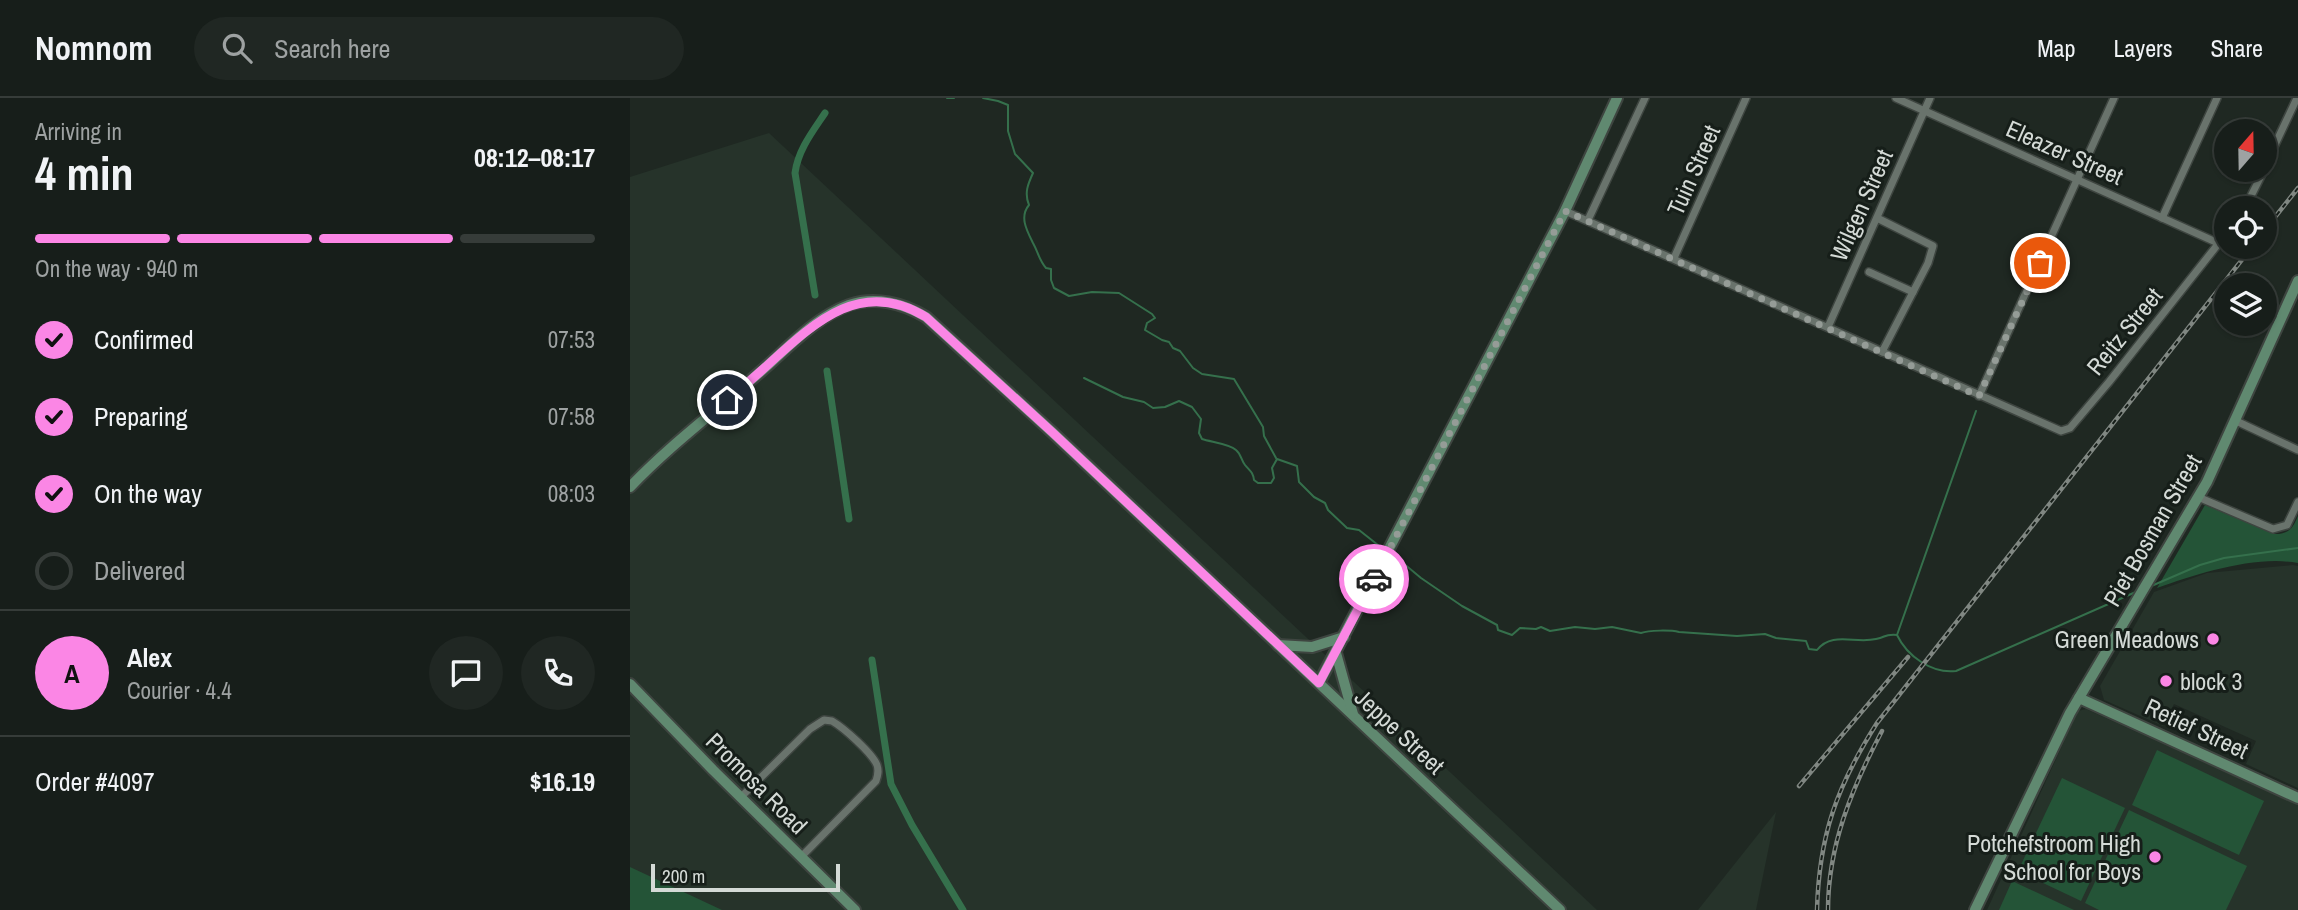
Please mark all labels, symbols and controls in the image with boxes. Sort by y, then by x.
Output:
search box [194,17,684,80]
text: Nomnom [35,26,152,70]
icon: search [218,29,256,67]
text: Search here [274,31,390,66]
text: Map [2037,32,2075,64]
text: Layers [2113,32,2172,64]
text: Share [2210,32,2263,64]
street label: Eleazer Street [2002,112,2129,192]
text: Arriving in [35,116,122,147]
street label: Tuin Street [1659,119,1727,220]
north arrow [2214,119,2277,182]
map controls [2214,119,2277,336]
text: 08:12–08:17 [474,140,595,175]
text: 4 min [35,142,134,204]
street label: Wilgen Street [1822,144,1900,266]
button: locate [2214,196,2277,259]
pin [2010,233,2070,293]
icon: bag [2021,244,2059,282]
text: On the way · 940 m [35,253,199,284]
button: layers [2214,273,2277,336]
street label: Reitz Street [2079,280,2169,381]
icon: check [35,321,73,359]
text: Confirmed [94,322,194,357]
text: 07:53 [548,324,595,355]
pin [697,370,757,430]
icon: home [708,381,746,419]
icon: check [35,398,73,436]
text: Preparing [94,399,188,434]
text: 07:58 [548,401,595,432]
street label: Piet Bosman Street [2095,448,2209,612]
icon: check [35,475,73,513]
text: On the way [94,476,202,511]
text: 08:03 [548,478,595,509]
courier [1339,544,1409,614]
text: Delivered [94,553,185,588]
icon: car [1355,560,1393,598]
place label: Green Meadows [2055,623,2199,655]
marker: Green Meadows [2205,631,2221,647]
button: chat [429,636,503,710]
button: phone [521,636,595,710]
text: Alex [127,640,172,675]
text: A [64,656,80,691]
place label: block 3 [2180,665,2242,697]
marker: block 3 [2158,673,2174,689]
text: Courier · 4.4 [127,675,232,706]
street label: Jeppe Street [1348,681,1452,781]
street label: Retief Street [2140,690,2254,766]
street label: Promosa Road [699,725,815,841]
text: Order #4097 [35,764,155,799]
text: $16.19 [530,764,595,799]
place label: Potchefstroom High School for Boys [1967,827,2141,887]
marker: Potchefstroom High School for Boys [2147,849,2163,865]
scale bar [651,861,840,893]
text: 200 m [662,863,705,889]

